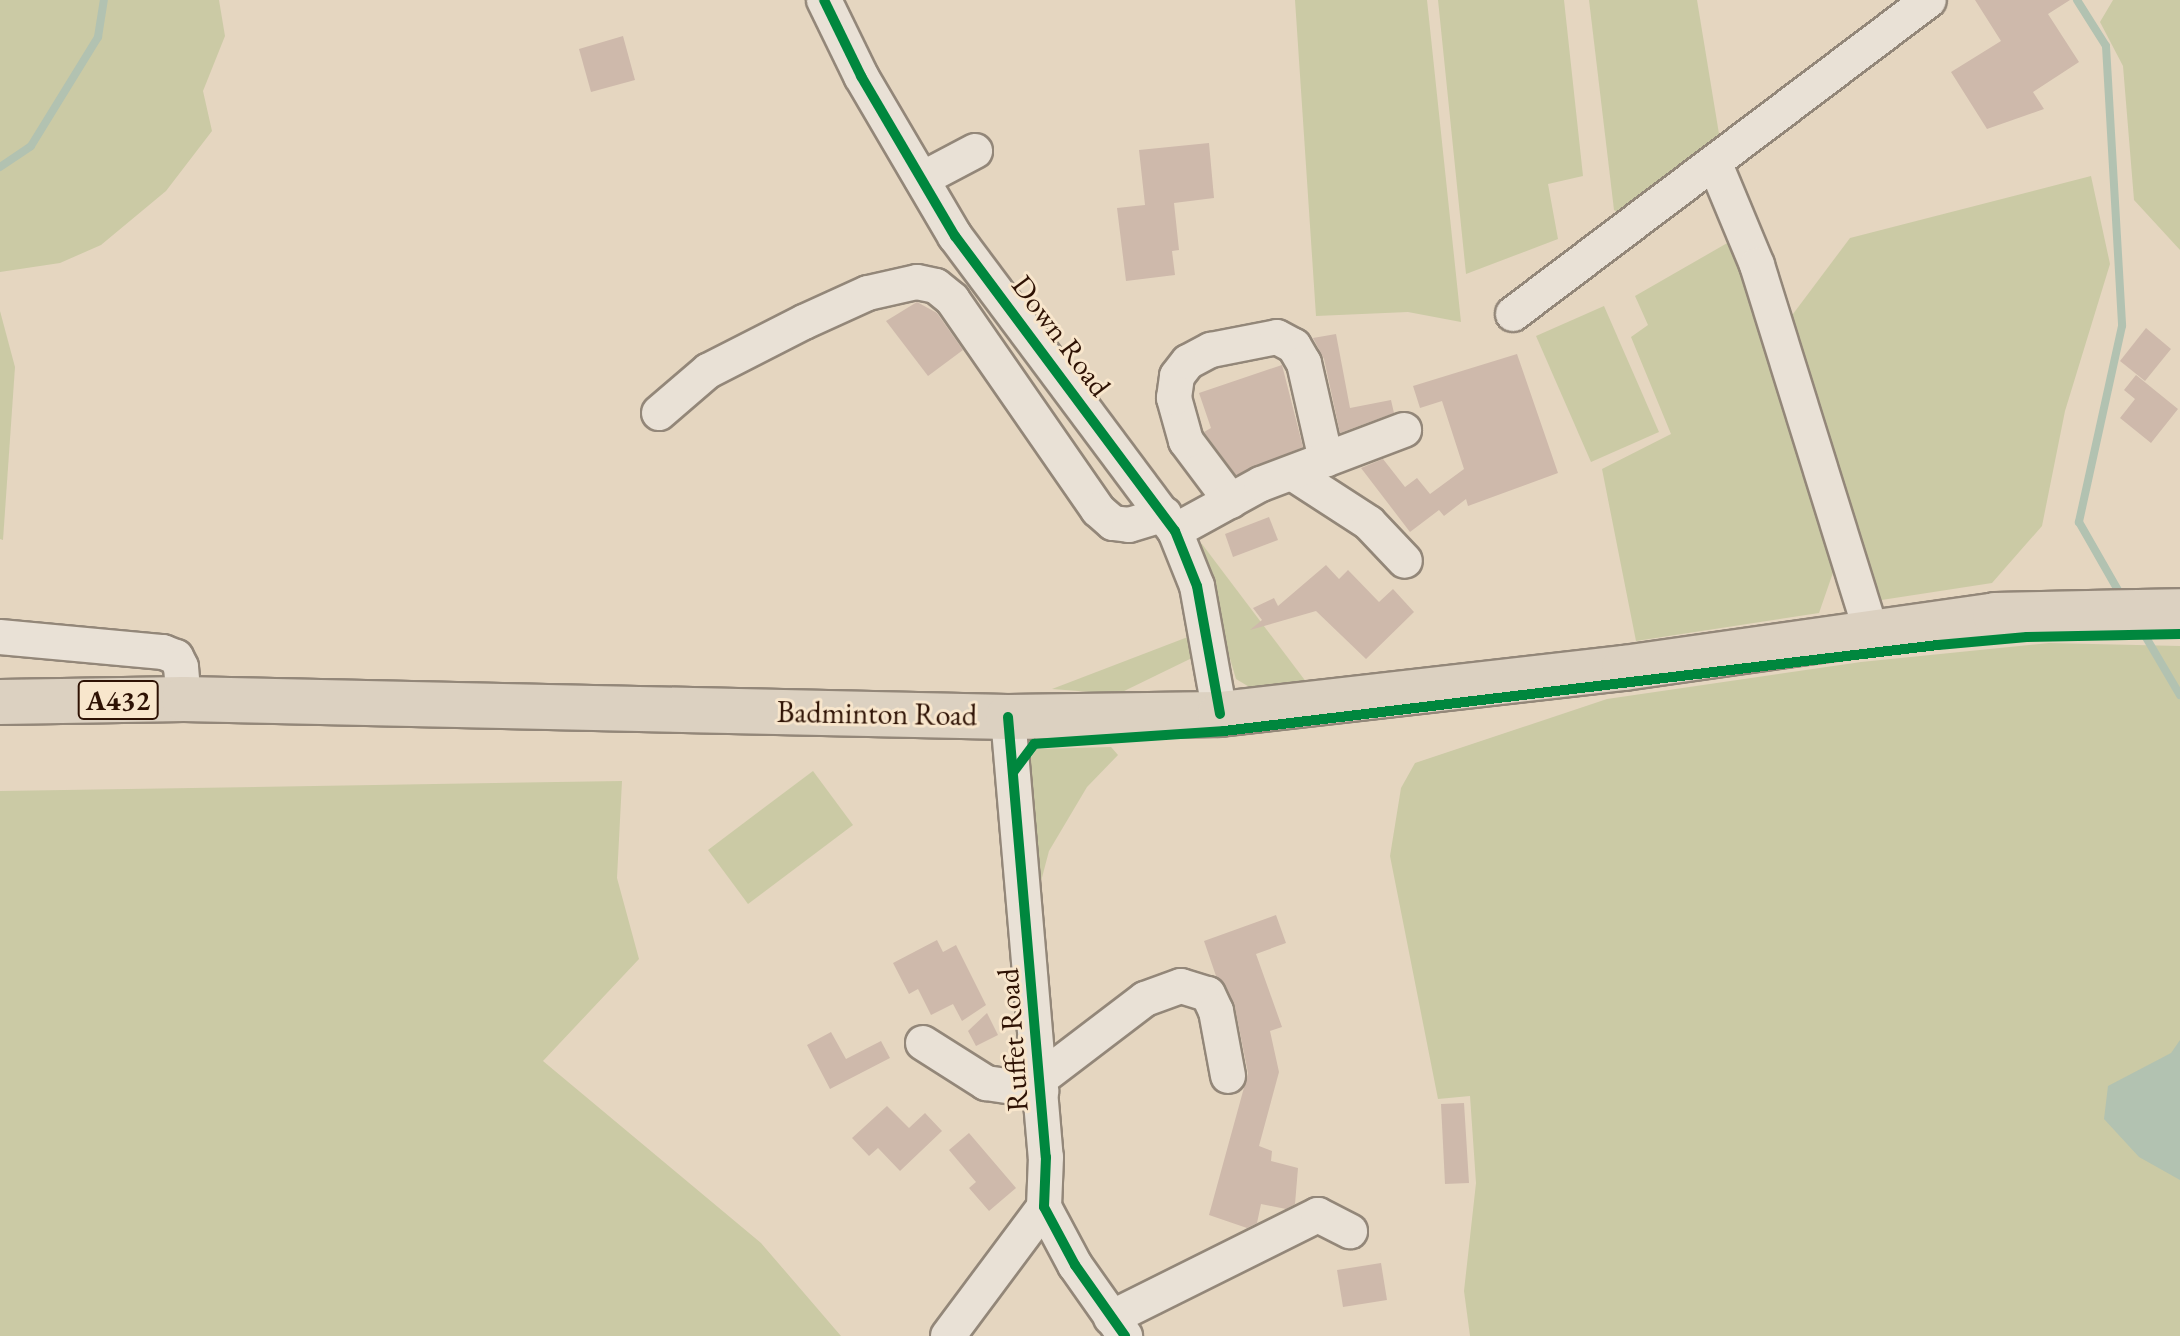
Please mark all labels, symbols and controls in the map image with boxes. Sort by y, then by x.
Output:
street label: Down Road [1004,268,1118,404]
road number: A432 [76,676,160,724]
street label: Badminton Road [777,694,977,734]
street label: Ruffet Road [990,967,1036,1113]

